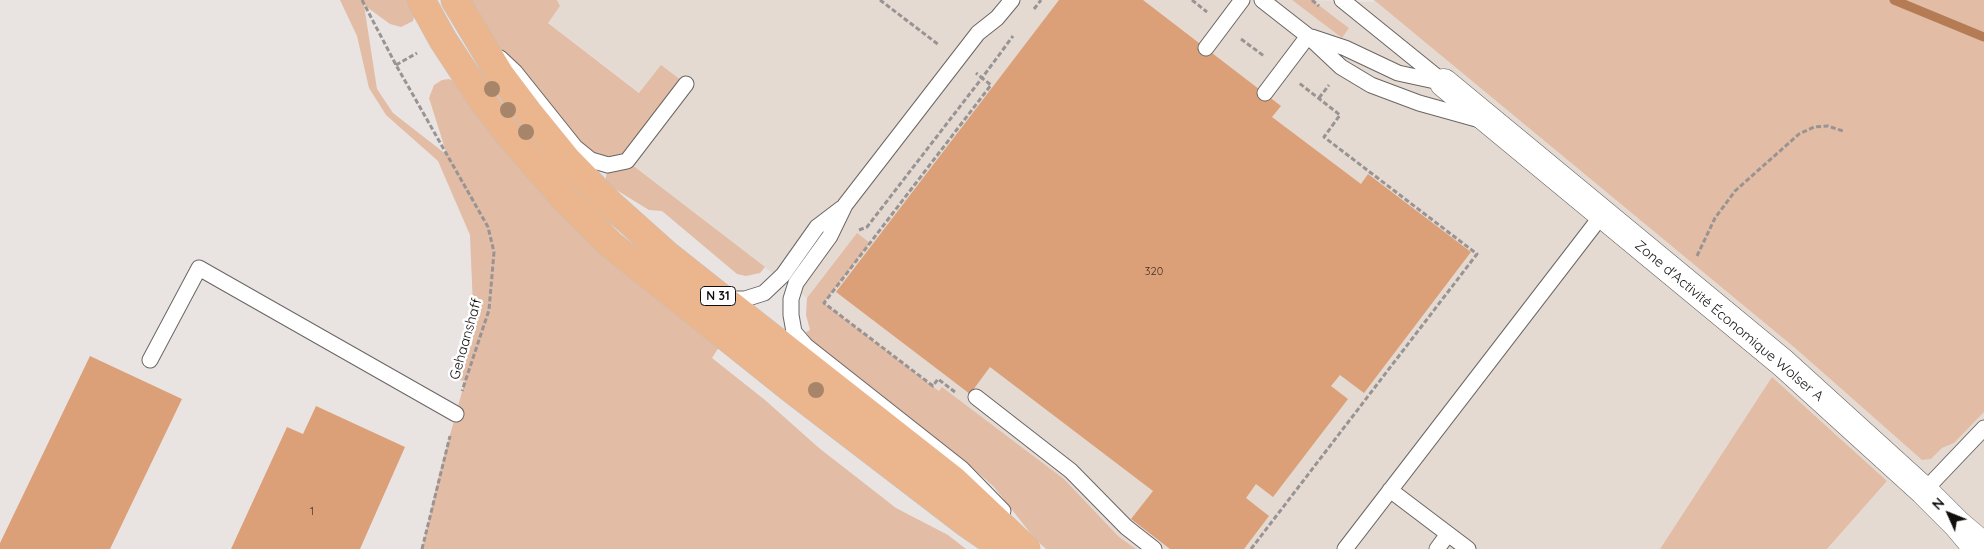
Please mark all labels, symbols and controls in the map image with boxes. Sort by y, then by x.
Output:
street label: Zone d'Activité Économique Wolser A [1631,237,1827,405]
house number: 320 [1145,265,1163,279]
road number: N 31 [700,286,736,306]
street label: Gehaanshaff [446,296,486,382]
north arrow [1924,489,1974,539]
text: N [1928,494,1948,514]
house number: 1 [310,505,314,519]

